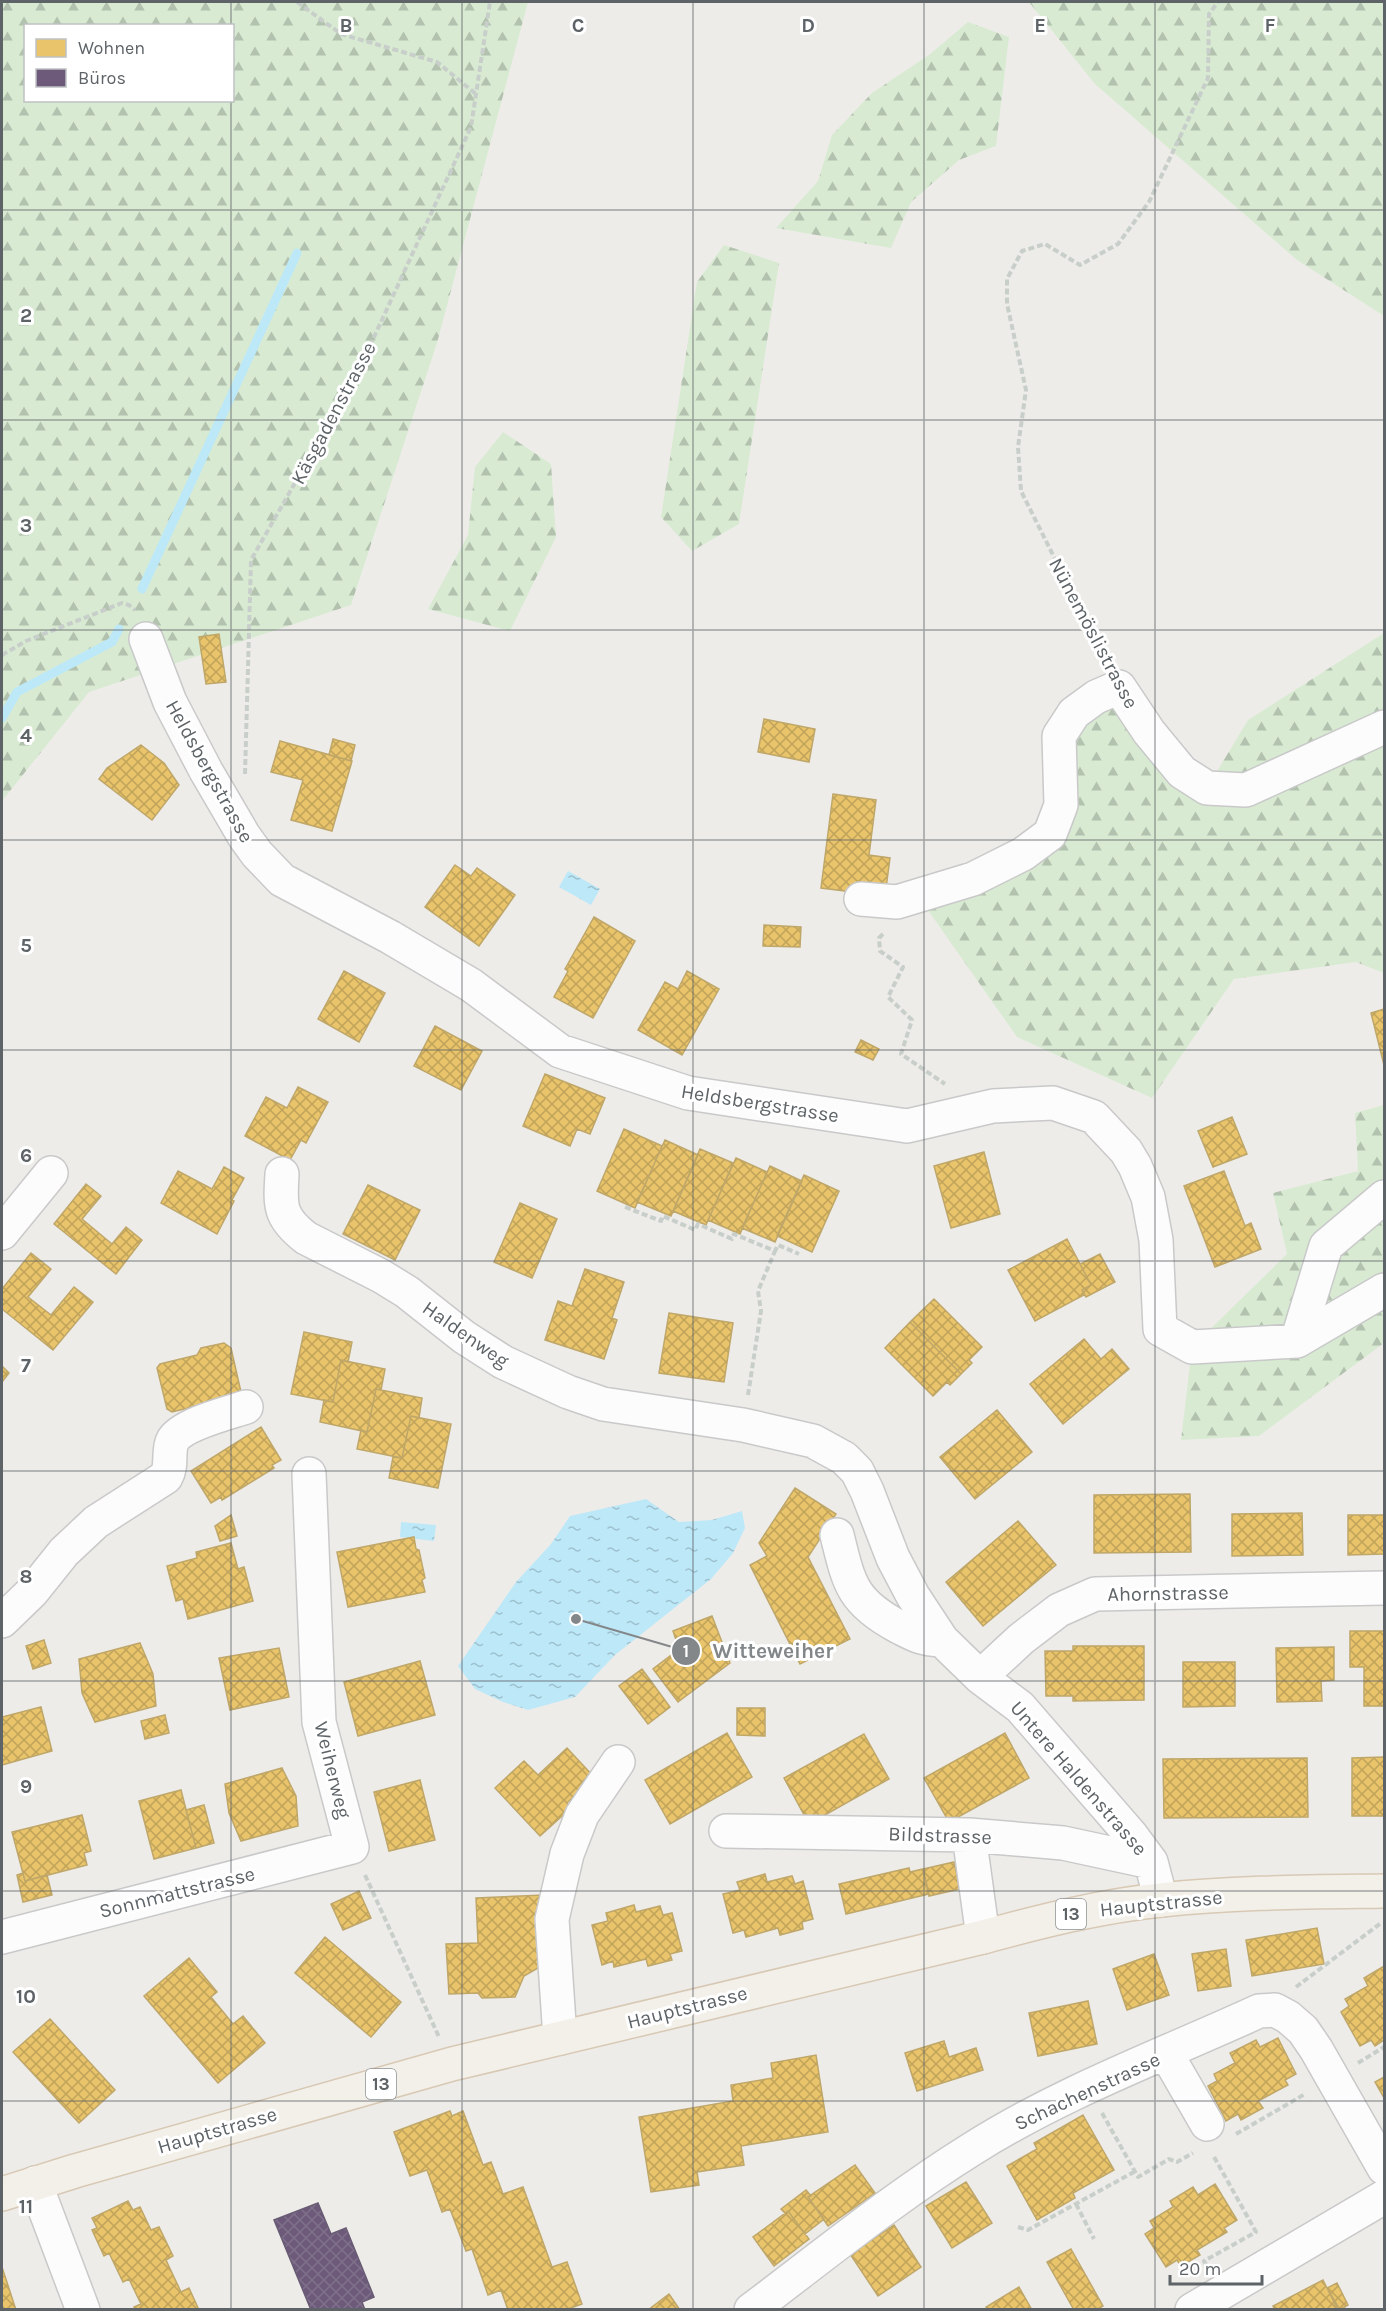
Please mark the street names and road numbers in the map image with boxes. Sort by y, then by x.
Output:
street label: Käsgadenstrasse [286,338,381,488]
street label: Nünemöslistrasse [1044,554,1143,713]
street label: Heldsbergstrasse [161,696,258,847]
street label: Heldsbergstrasse [679,1080,840,1127]
street label: Haldenweg [418,1296,513,1373]
street label: Ahornstrasse [1107,1581,1229,1606]
street label: Untere Haldenstrasse [1005,1696,1152,1860]
street label: Weiherweg [309,1719,356,1821]
street label: Bildstrasse [888,1822,992,1849]
street label: Sonnmattstrasse [97,1862,257,1923]
street label: Hauptstrasse [1099,1886,1224,1921]
road number: 13 [1056,1899,1086,1929]
street label: Hauptstrasse [625,1981,750,2034]
street label: Schachenstrasse [1011,2048,1164,2135]
road number: 13 [366,2069,396,2099]
street label: Hauptstrasse [155,2102,280,2159]

